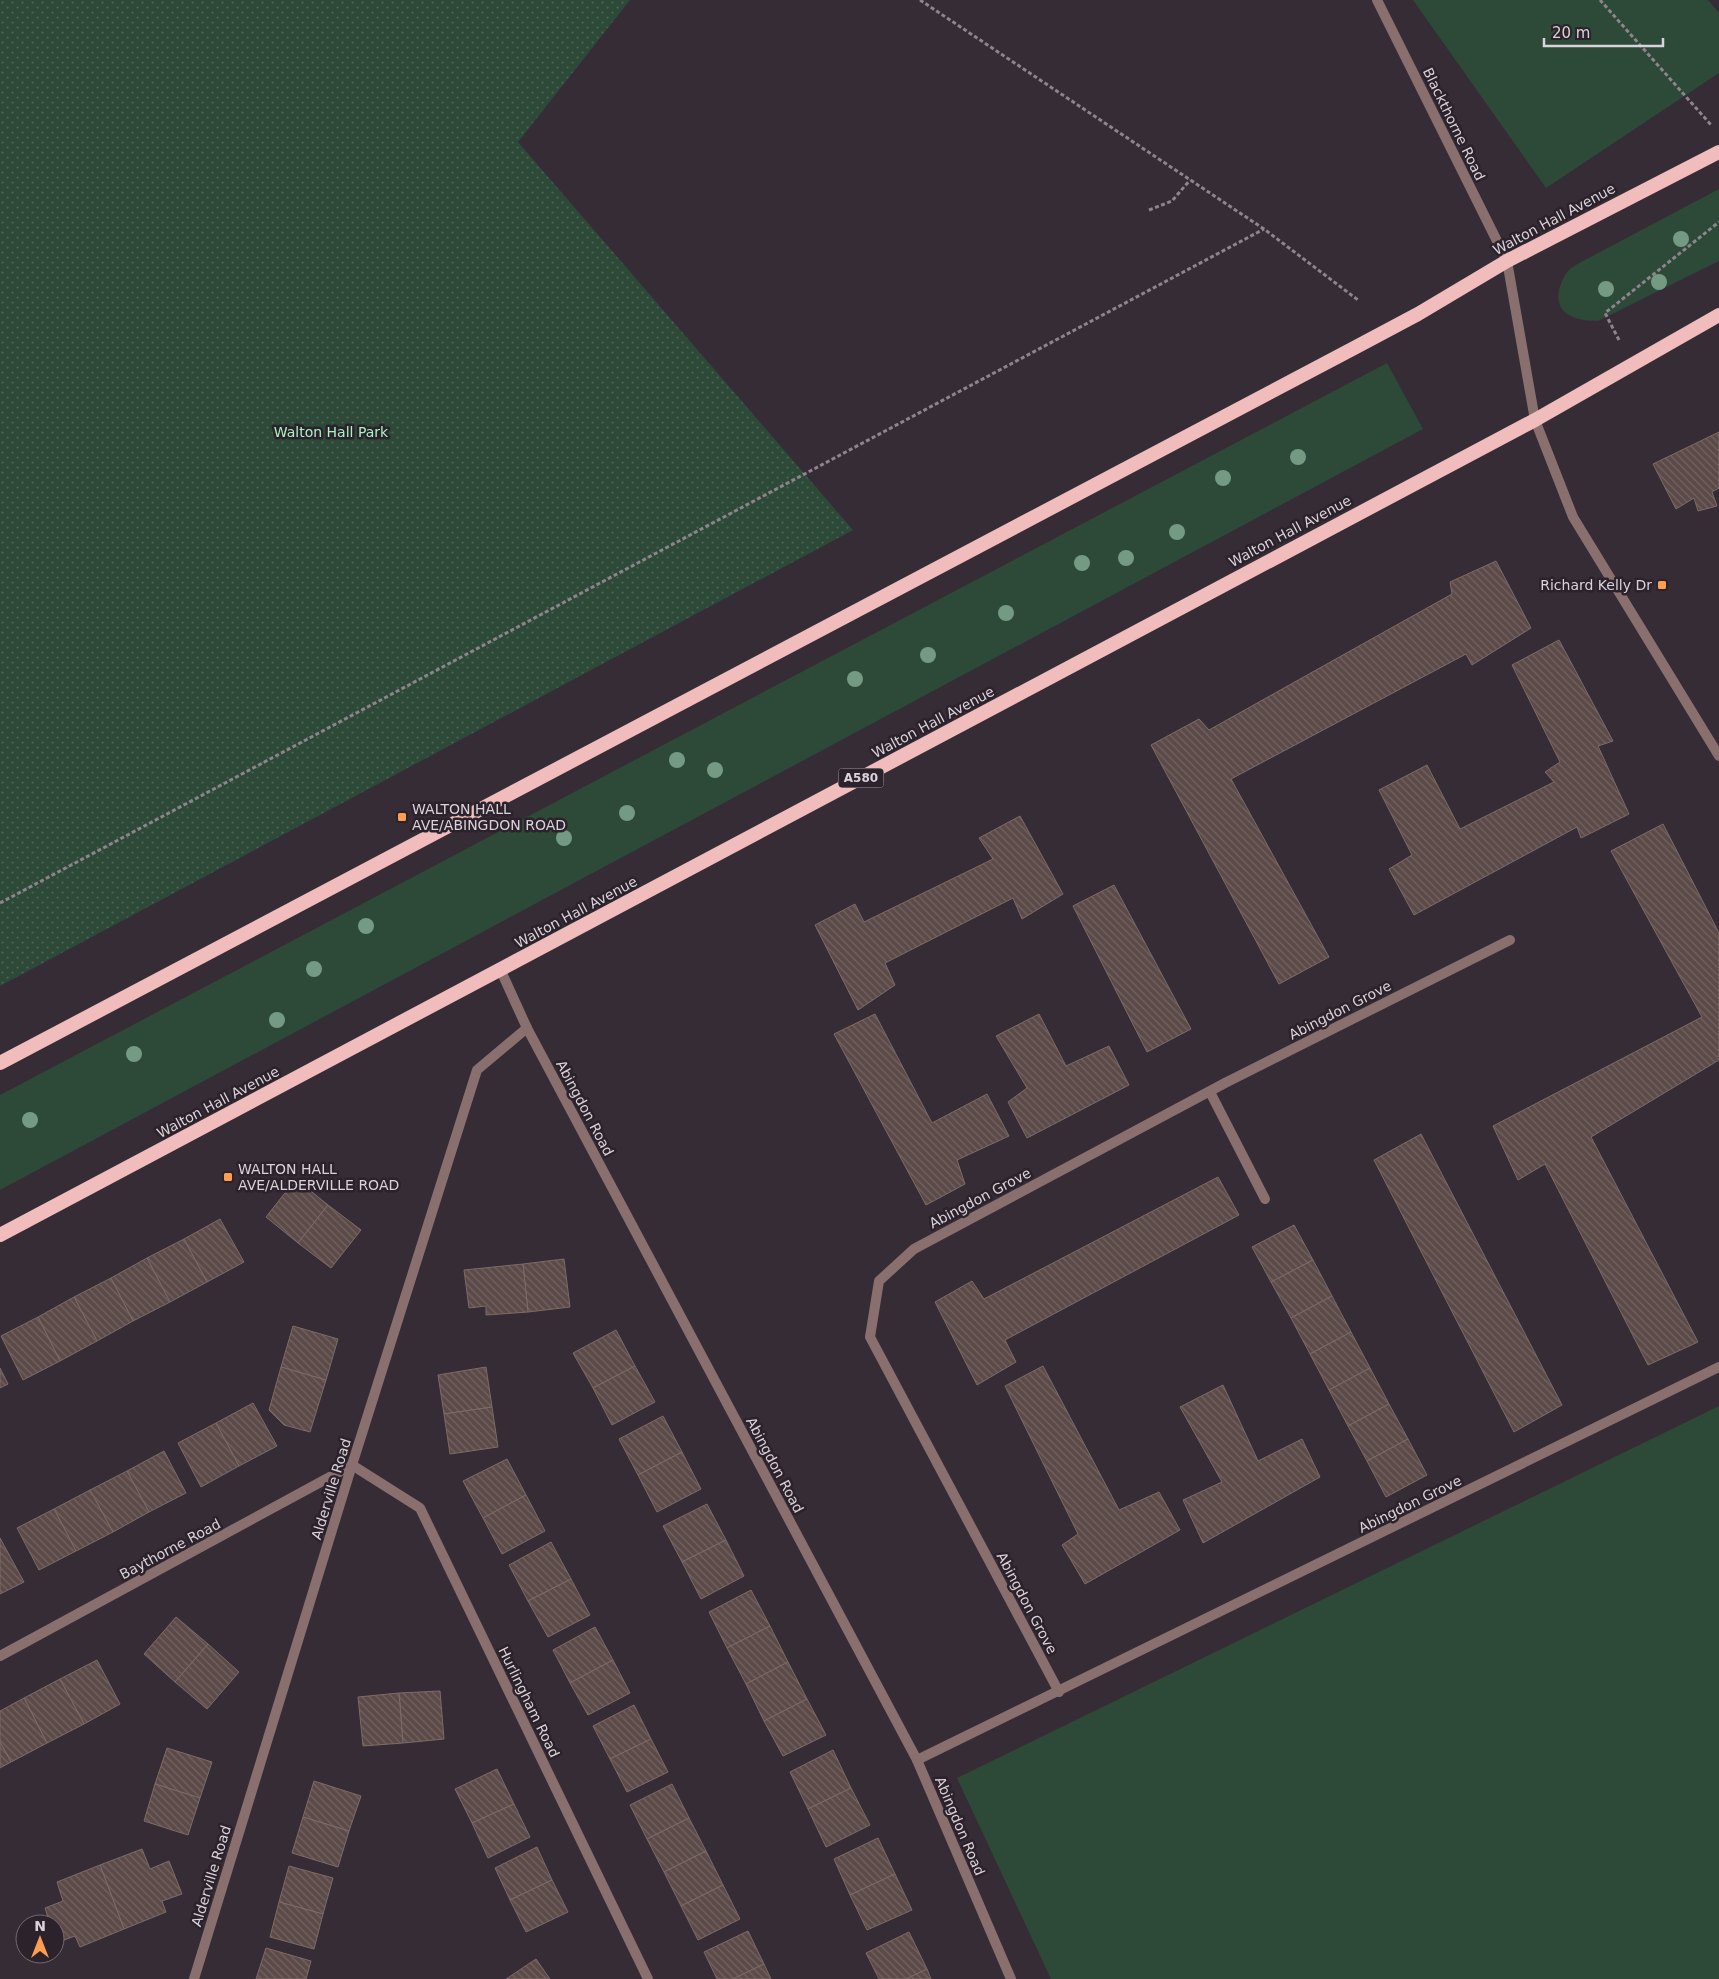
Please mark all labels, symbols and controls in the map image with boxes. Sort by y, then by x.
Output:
scale bar [1544,15,1663,47]
text: 20 m [1552,24,1590,42]
street label: Blackthorne Road [1420,65,1488,183]
street label: Walton Hall Avenue [1490,180,1618,258]
park label: Walton Hall Park [274,424,389,440]
street label: Walton Hall Avenue [1226,492,1354,570]
place label: Richard Kelly Dr [1540,577,1652,593]
marker: Richard Kelly Dr [1656,579,1668,591]
street label: Walton Hall Avenue [869,683,997,761]
road number: A580 [838,768,884,788]
place label: WALTON HALL AVE/ABINGDON ROAD [412,801,566,833]
marker: WALTON HALL AVE/ABINGDON ROAD [396,811,408,823]
street label: Walton Hall Avenue [512,873,640,951]
street label: Abingdon Grove [1286,977,1394,1043]
street label: Abingdon Road [553,1057,617,1159]
street label: Walton Hall Avenue [154,1063,282,1141]
place label: WALTON HALL AVE/ALDERVILLE ROAD [238,1161,399,1193]
street label: Abingdon Grove [927,1164,1033,1232]
marker: WALTON HALL AVE/ALDERVILLE ROAD [222,1171,234,1183]
street label: Abingdon Road [743,1414,807,1516]
street label: Alderville Road [308,1437,354,1541]
street label: Abingdon Grove [1356,1472,1464,1536]
street label: Baythorne Road [117,1516,223,1582]
street label: Abingdon Grove [993,1550,1061,1656]
street label: Hurlingham Road [495,1644,563,1760]
street label: Abingdon Road [932,1774,988,1878]
street label: Alderville Road [188,1824,234,1928]
north arrow [15,1914,65,1964]
text: N [34,1918,46,1934]

